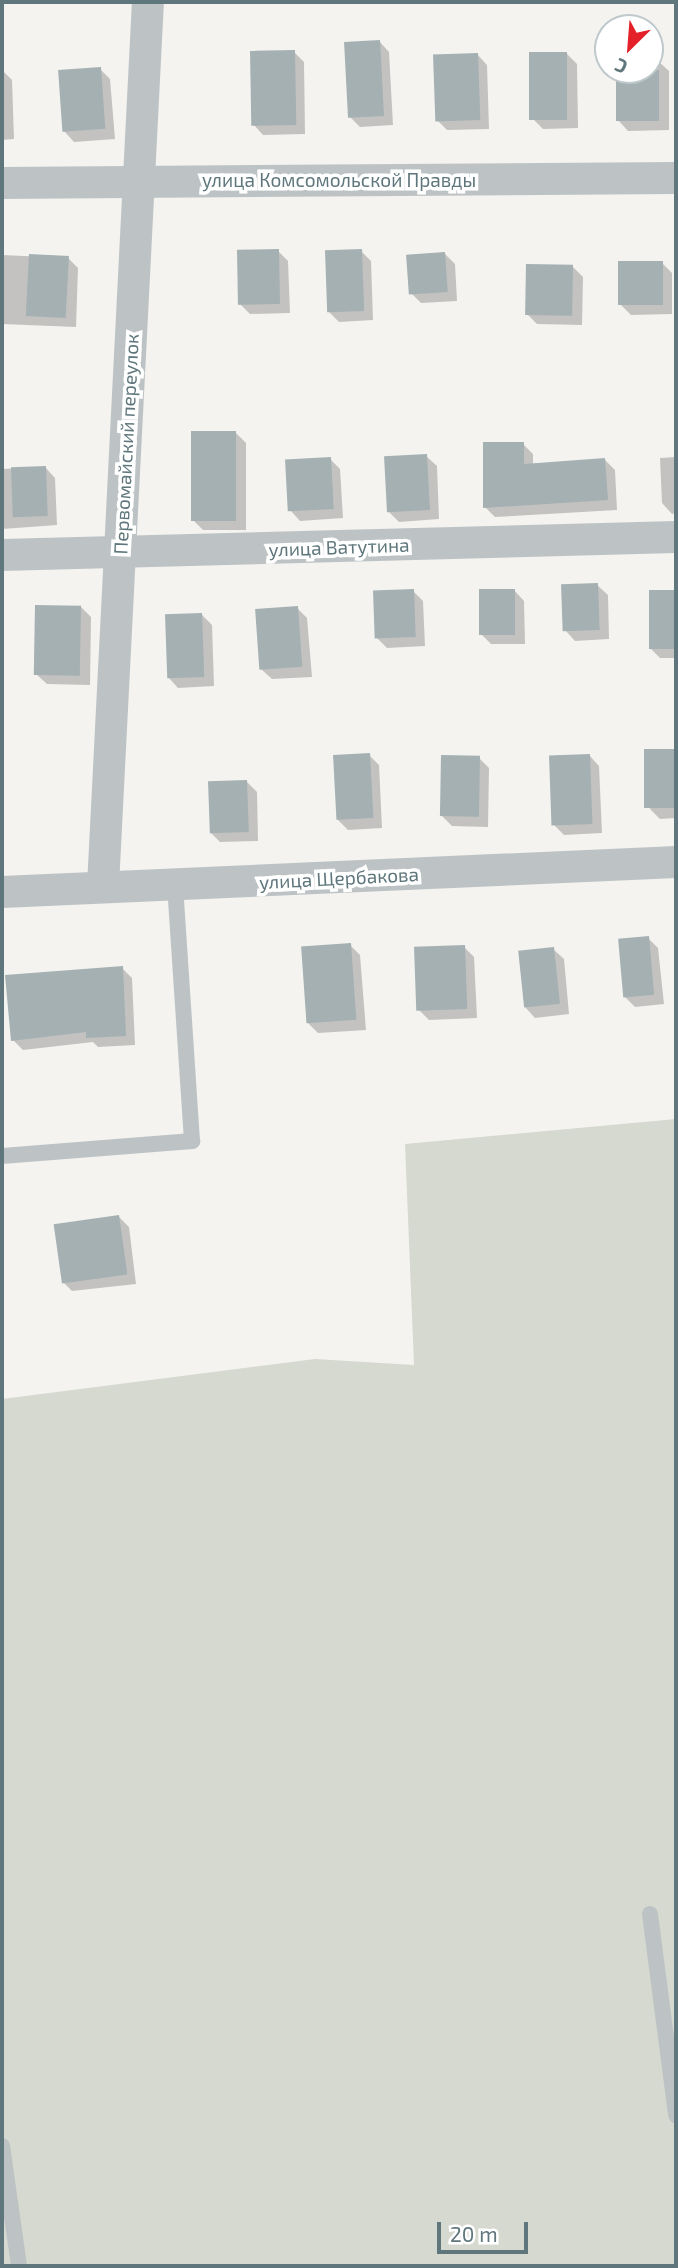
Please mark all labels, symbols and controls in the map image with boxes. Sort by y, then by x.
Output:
north arrow [594,14,664,84]
text: С [611,54,631,79]
street label: улица Комсомольской Правды [202,169,476,191]
street label: Первомайский переулок [109,333,143,555]
street label: улица Ватутина [268,533,410,561]
street label: улица Щербакова [258,862,420,894]
scale bar [440,2208,531,2252]
text: 20 m [450,2221,498,2246]

